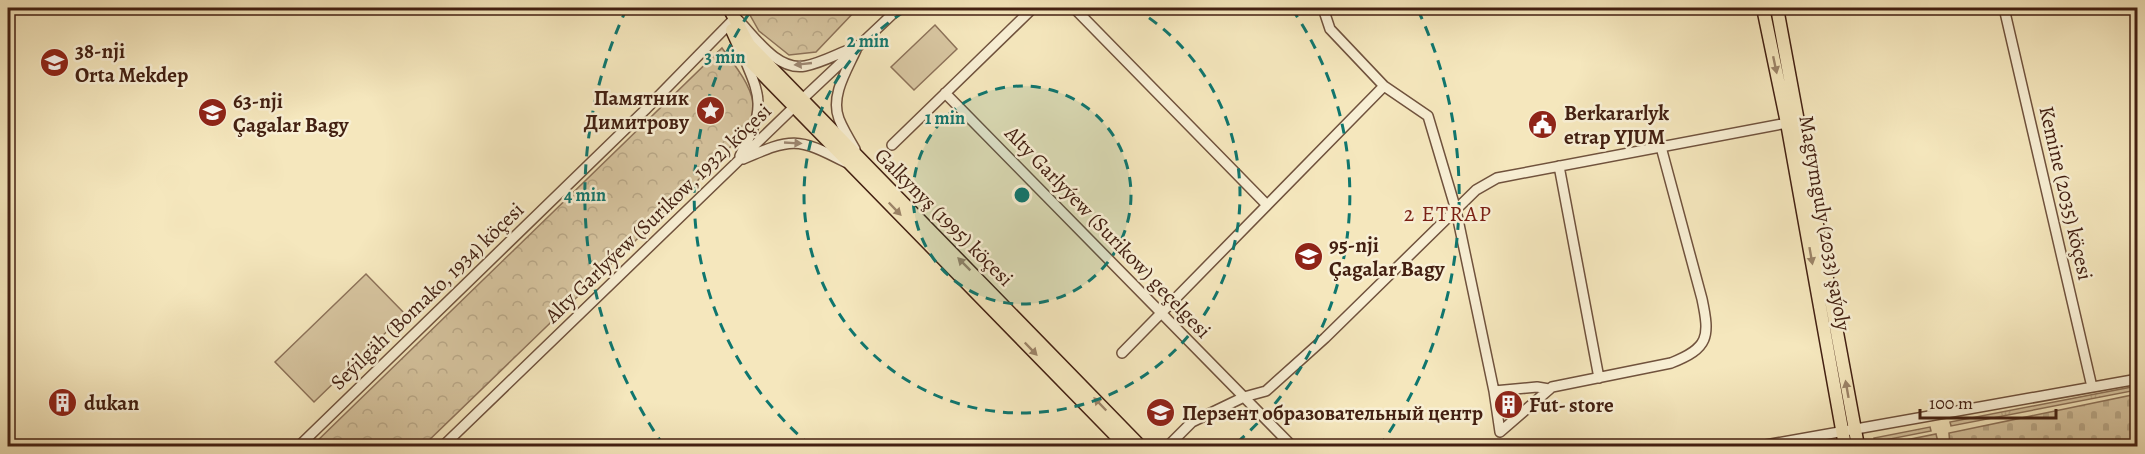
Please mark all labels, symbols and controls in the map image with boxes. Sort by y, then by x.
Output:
text: 2 min [847,29,889,53]
place label: 38-nji Orta Mekdep [75,37,188,89]
text: 3 min [704,45,746,69]
school or university icon: 38-nji Orta Mekdep [38,47,70,79]
one-way arrow [1771,56,1780,75]
one-way arrow [793,59,812,69]
place label: Памятник Димитрову [584,84,690,136]
place label: 63-nji Çagalar Bagy [233,87,350,139]
place icon: Памятник Димитрову [694,94,726,126]
school or university icon: 63-nji Çagalar Bagy [196,97,228,129]
street label: Alty Garlyýew (Surikow, 1932) köçesi [538,97,777,330]
place label: Berkararlyk etrap YJUM [1564,99,1669,151]
street label: Kemine (2035) köçesi [2032,103,2100,283]
text: 1 min [925,106,965,130]
public building icon: Berkararlyk etrap YJUM [1527,109,1559,141]
street label: Magtymguly (2033) şaýoly [1792,113,1858,334]
street label: Alty Garlyýew (Surikow) geçelgesi [998,119,1217,344]
one-way arrow [783,139,802,148]
street label: Galkynyş (1995) köçesi [869,142,1020,293]
text: 4 min [564,183,606,207]
centre of rings [1012,185,1032,205]
street label: Seýilgäh (Bomako, 1934) köçesi [324,196,530,396]
district label: 2 ETRAP [1404,199,1492,229]
one-way arrow [888,202,902,217]
place label: 95-nji Çagalar Bagy [1329,231,1446,283]
school or university icon: 95-nji Çagalar Bagy [1292,241,1324,273]
one-way arrow [1807,247,1816,266]
one-way arrow [958,258,972,272]
one-way arrow [1024,342,1038,357]
one-way arrow [1842,379,1851,398]
scale bar [1920,382,2056,420]
building icon: dukan [47,387,79,419]
place label: dukan [84,389,139,417]
building icon: Fut- store [1492,389,1524,421]
place label: Fut- store [1529,391,1614,419]
text: 100 m [1929,391,1973,415]
one-way arrow [1093,397,1107,412]
school or university icon: Перзент образовательный центр [1145,397,1177,429]
place label: Перзент образовательный центр [1182,399,1483,427]

